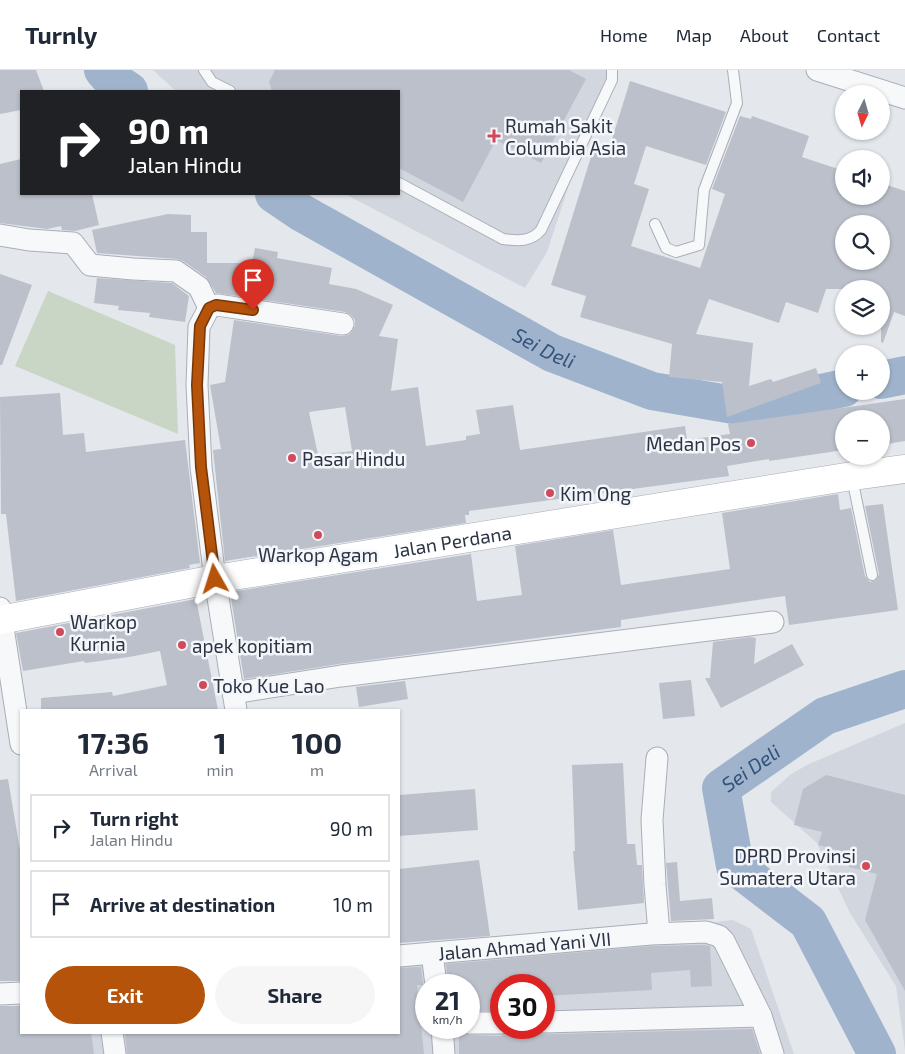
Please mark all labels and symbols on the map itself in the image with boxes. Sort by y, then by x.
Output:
north arrow [835,85,890,140]
place label: Rumah Sakit Columbia Asia [505,114,626,159]
marker: Rumah Sakit Columbia Asia [487,129,501,143]
pin [232,259,274,310]
water label: Sei Deli [509,322,578,373]
place label: Medan Pos [646,432,741,455]
marker: Medan Pos [745,437,757,449]
place label: Pasar Hindu [302,447,405,470]
marker: Pasar Hindu [286,452,298,464]
place label: Kim Ong [560,482,632,505]
marker: Kim Ong [544,487,556,499]
street label: Jalan Perdana [391,520,513,562]
marker: Warkop Agam [312,529,324,541]
place label: Warkop Agam [258,543,378,566]
position arrow [188,552,240,604]
place label: Warkop Kurnia [70,610,137,655]
marker: Warkop Kurnia [54,626,66,638]
place label: apek kopitiam [192,634,312,657]
marker: apek kopitiam [176,639,188,651]
place label: Toko Kue Lao [213,674,325,697]
marker: Toko Kue Lao [197,679,209,691]
water label: Sei Deli [716,739,785,796]
place label: DPRD Provinsi Sumatera Utara [719,844,856,889]
marker: DPRD Provinsi Sumatera Utara [860,860,872,872]
street label: Jalan Ahmad Yani VII [437,926,612,964]
speed limit sign: 30 [490,974,555,1039]

